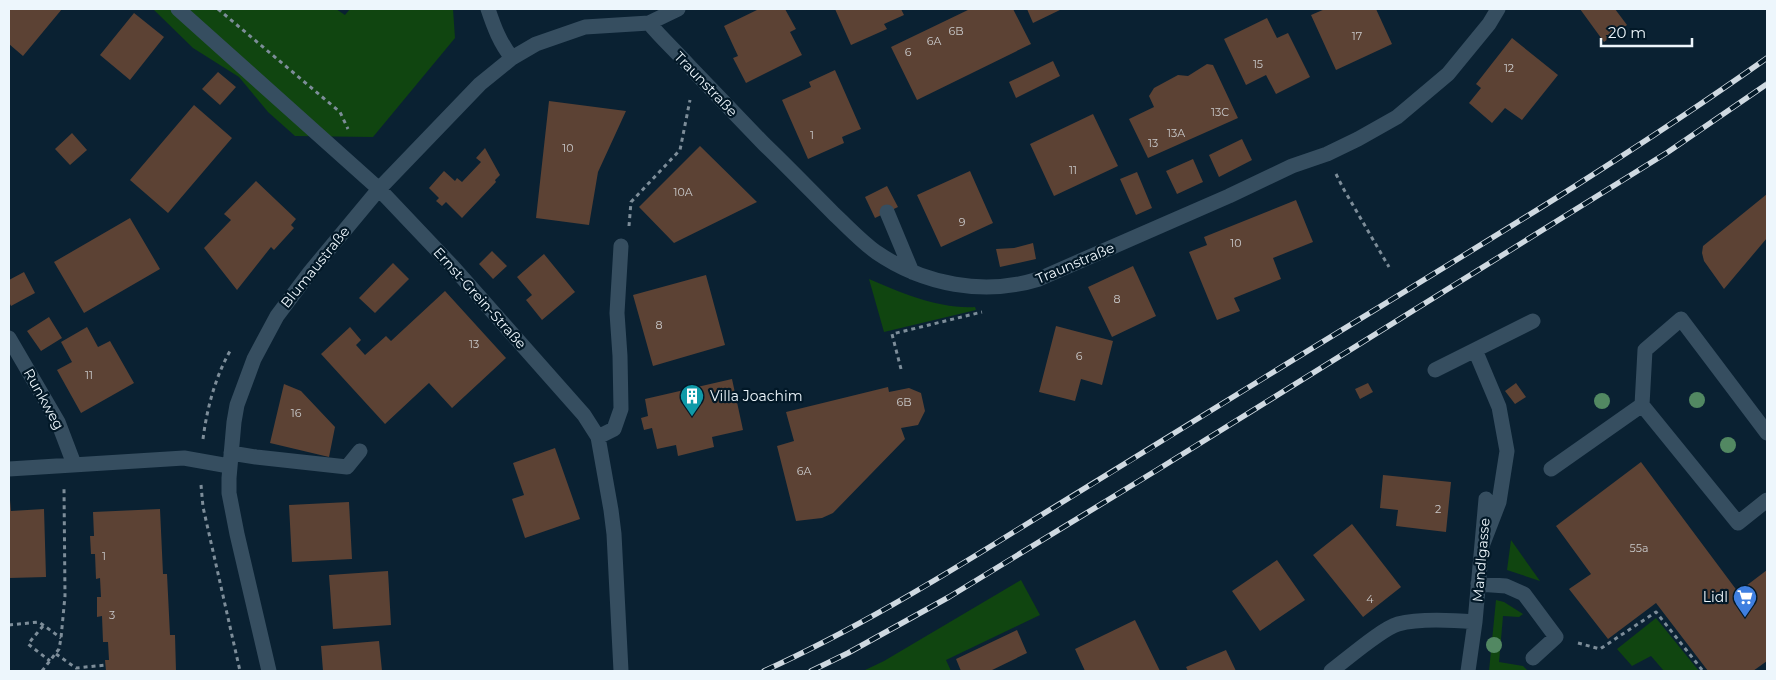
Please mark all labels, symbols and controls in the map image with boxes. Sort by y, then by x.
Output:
scale bar [1601,15,1692,47]
text: 20 m [1608,23,1646,42]
house number: 6B [949,24,964,38]
house number: 17 [1352,29,1362,43]
house number: 6A [927,34,941,48]
house number: 6 [905,45,912,59]
street label: Traunstraße [670,48,742,120]
house number: 15 [1253,57,1263,71]
house number: 12 [1504,61,1514,75]
house number: 13C [1211,105,1229,119]
house number: 13A [1167,126,1185,140]
house number: 1 [810,128,814,142]
house number: 13 [1148,136,1158,150]
house number: 10 [562,141,574,155]
house number: 11 [1069,163,1077,177]
house number: 10A [673,185,693,199]
house number: 9 [959,215,966,229]
street label: Blumaustraße [277,223,353,311]
house number: 10 [1230,236,1242,250]
street label: Traunstraße [1033,238,1117,288]
street label: Ernst-Grein-Straße [430,243,530,353]
house number: 8 [1113,292,1121,306]
house number: 8 [655,318,663,332]
house number: 13 [469,337,479,351]
house number: 6 [1076,349,1083,363]
street label: Runkweg [20,365,68,433]
house number: 11 [85,368,93,382]
building icon: Villa Joachim [679,383,705,417]
place label: Villa Joachim [710,387,803,405]
house number: 6B [897,395,912,409]
house number: 16 [291,406,302,420]
house number: 6A [797,464,811,478]
house number: 2 [1435,502,1441,516]
street label: Mandlgasse [1468,517,1494,603]
house number: 55a [1630,541,1648,555]
house number: 1 [102,549,106,563]
supermarket icon: Lidl [1732,584,1758,618]
place label: Lidl [1703,588,1728,606]
house number: 4 [1366,592,1374,606]
house number: 3 [109,608,115,622]

